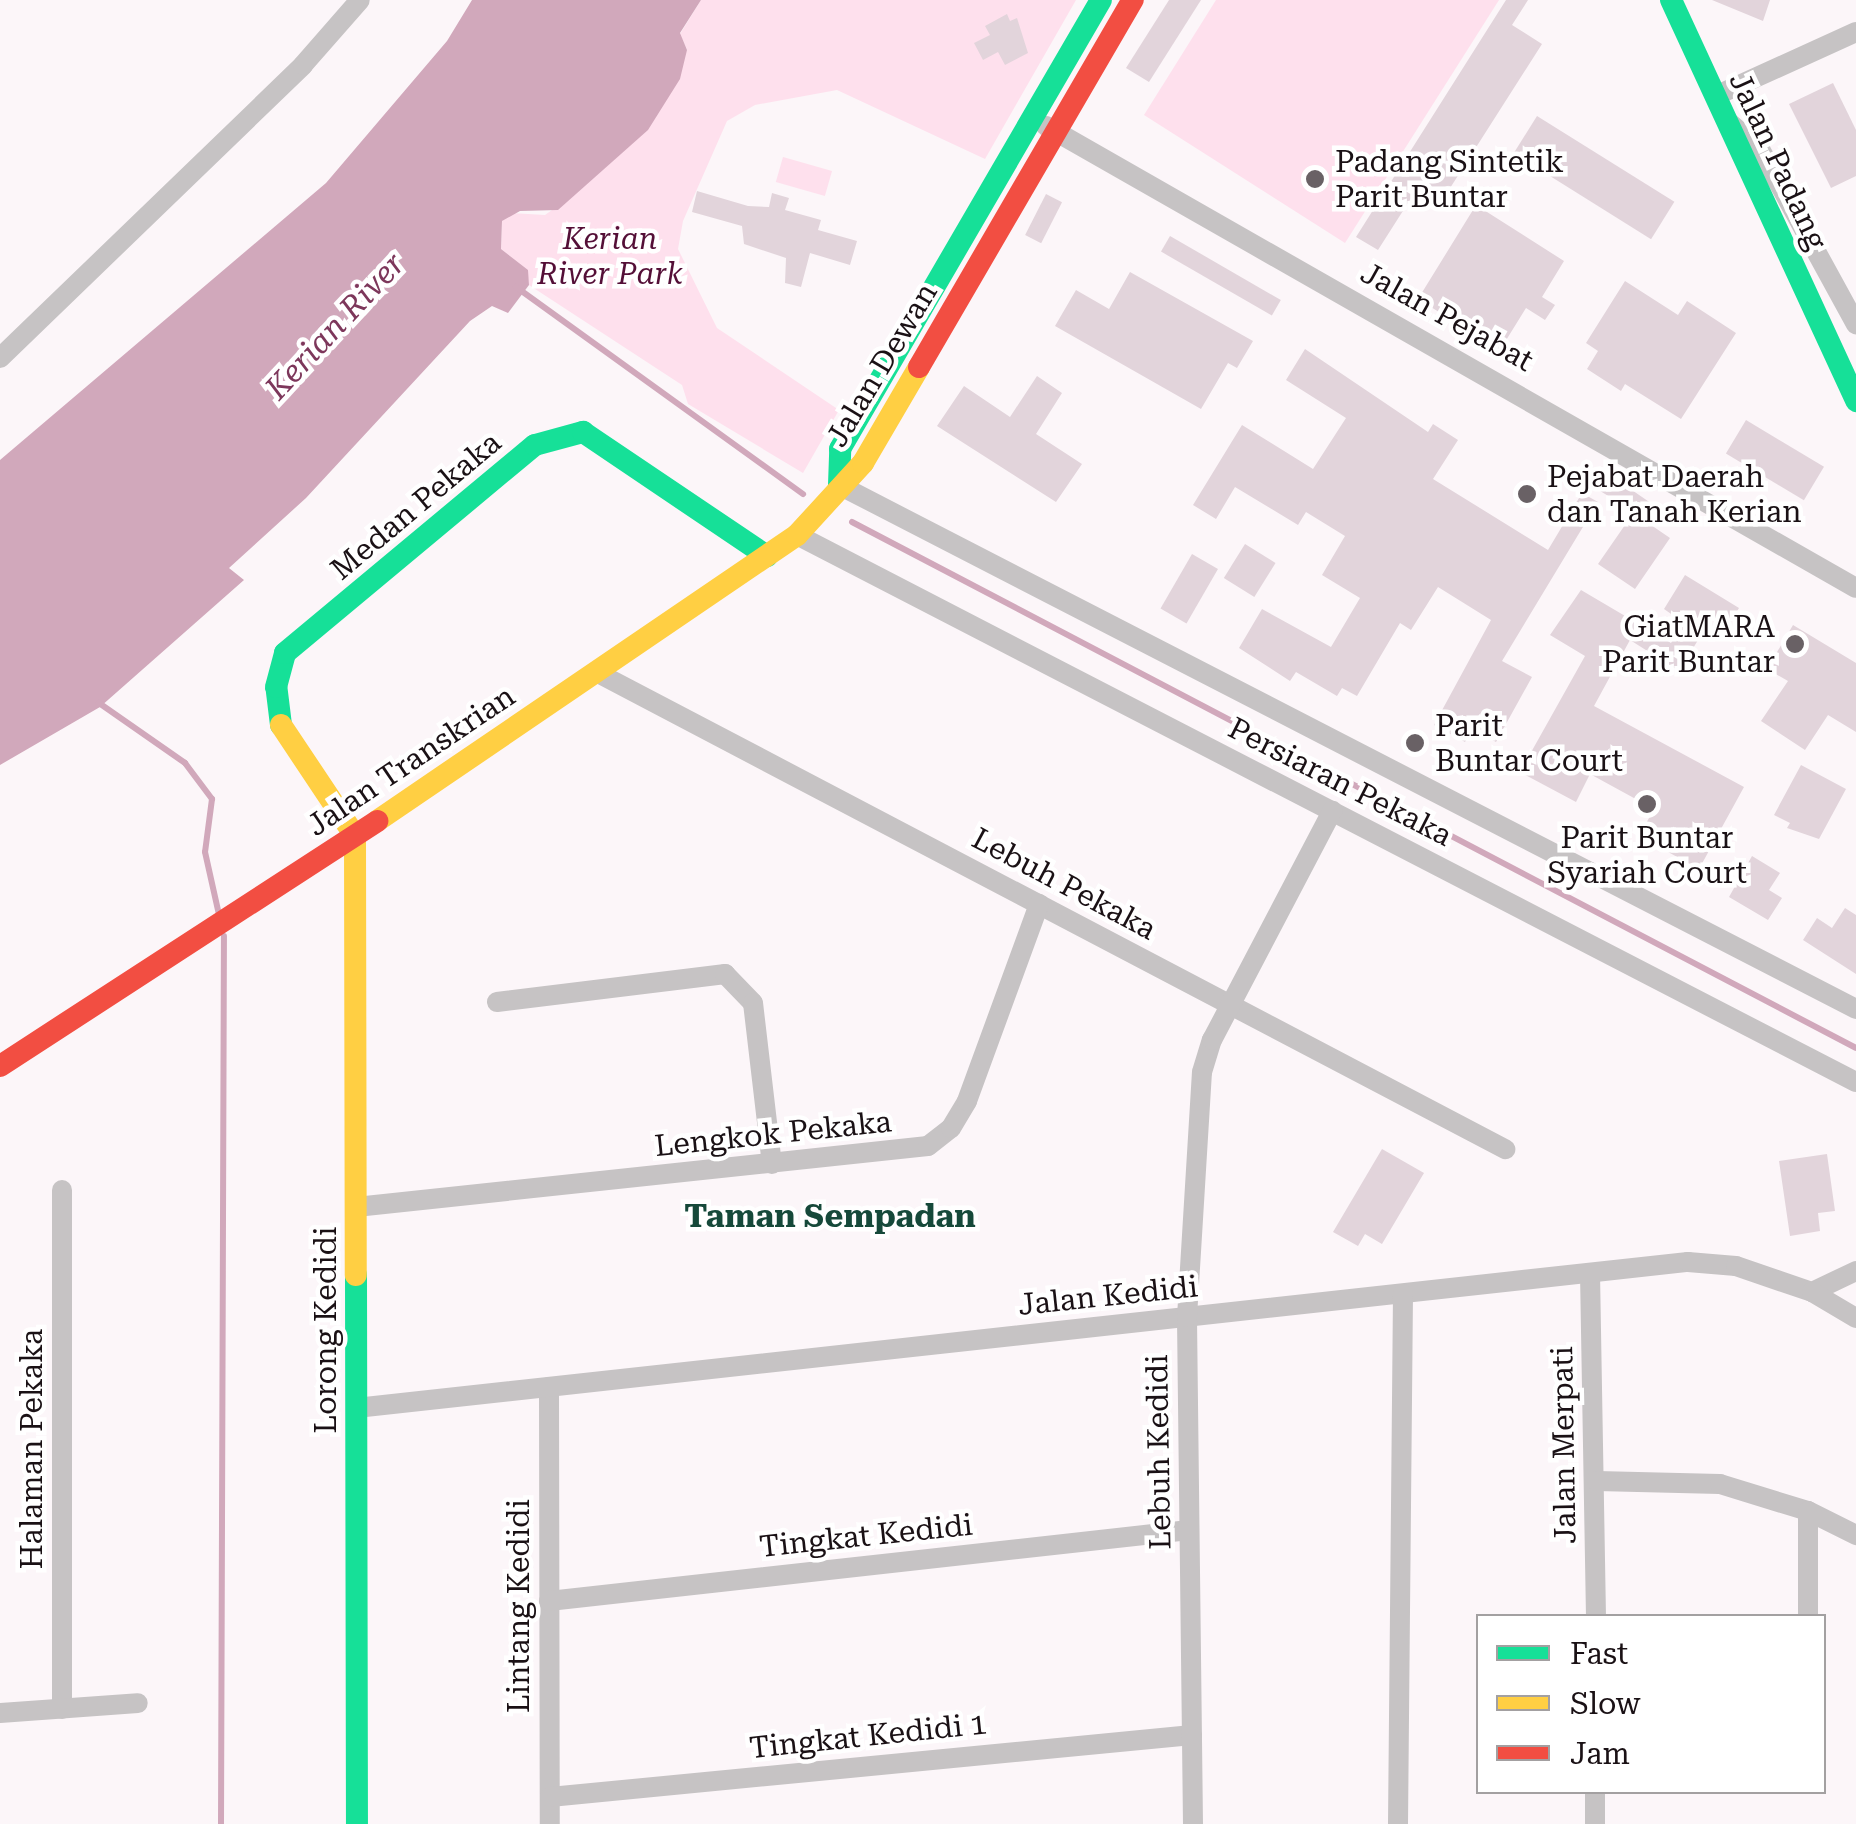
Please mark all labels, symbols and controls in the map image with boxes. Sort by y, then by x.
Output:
street label: Jalan Padang [1721,67,1835,255]
place label: Padang Sintetik Parit Buntar [1335,144,1564,214]
marker: Padang Sintetik Parit Buntar [1304,168,1326,190]
park label: Kerian River Park [537,221,683,292]
water label: Kerian River [257,245,413,407]
street label: Jalan Pejabat [1355,255,1539,379]
street label: Jalan Dewan [819,277,945,453]
street label: Medan Pekaka [324,425,508,587]
place label: Pejabat Daerah dan Tanah Kerian [1547,459,1802,530]
marker: Pejabat Daerah dan Tanah Kerian [1516,483,1538,505]
place label: GiatMARA Parit Buntar [1602,609,1775,680]
marker: GiatMARA Parit Buntar [1784,633,1806,655]
street label: Jalan Transkrian [300,678,522,844]
place label: Parit Buntar Court [1435,708,1623,778]
street label: Persiaran Pekaka [1222,710,1458,854]
marker: Parit Buntar Court [1404,732,1426,754]
marker: Parit Buntar Syariah Court [1636,793,1658,815]
street label: Lebuh Pekaka [966,820,1162,948]
place label: Parit Buntar Syariah Court [1547,820,1747,890]
street label: Lengkok Pekaka [653,1104,893,1164]
district label: Taman Sempadan [684,1197,976,1235]
street label: Lorong Kedidi [308,1226,344,1434]
street label: Jalan Kedidi [1016,1269,1200,1323]
street label: Halaman Pekaka [14,1329,50,1569]
street label: Jalan Merpati [1544,1346,1584,1544]
street label: Lebuh Kedidi [1139,1354,1179,1550]
street label: Lintang Kedidi [501,1499,537,1713]
street label: Tingkat Kedidi [758,1507,974,1565]
legend [1476,1614,1826,1794]
text: Fast [1570,1636,1628,1671]
text: Slow [1570,1686,1641,1721]
street label: Tingkat Kedidi 1 [747,1706,989,1766]
text: Jam [1570,1736,1630,1771]

